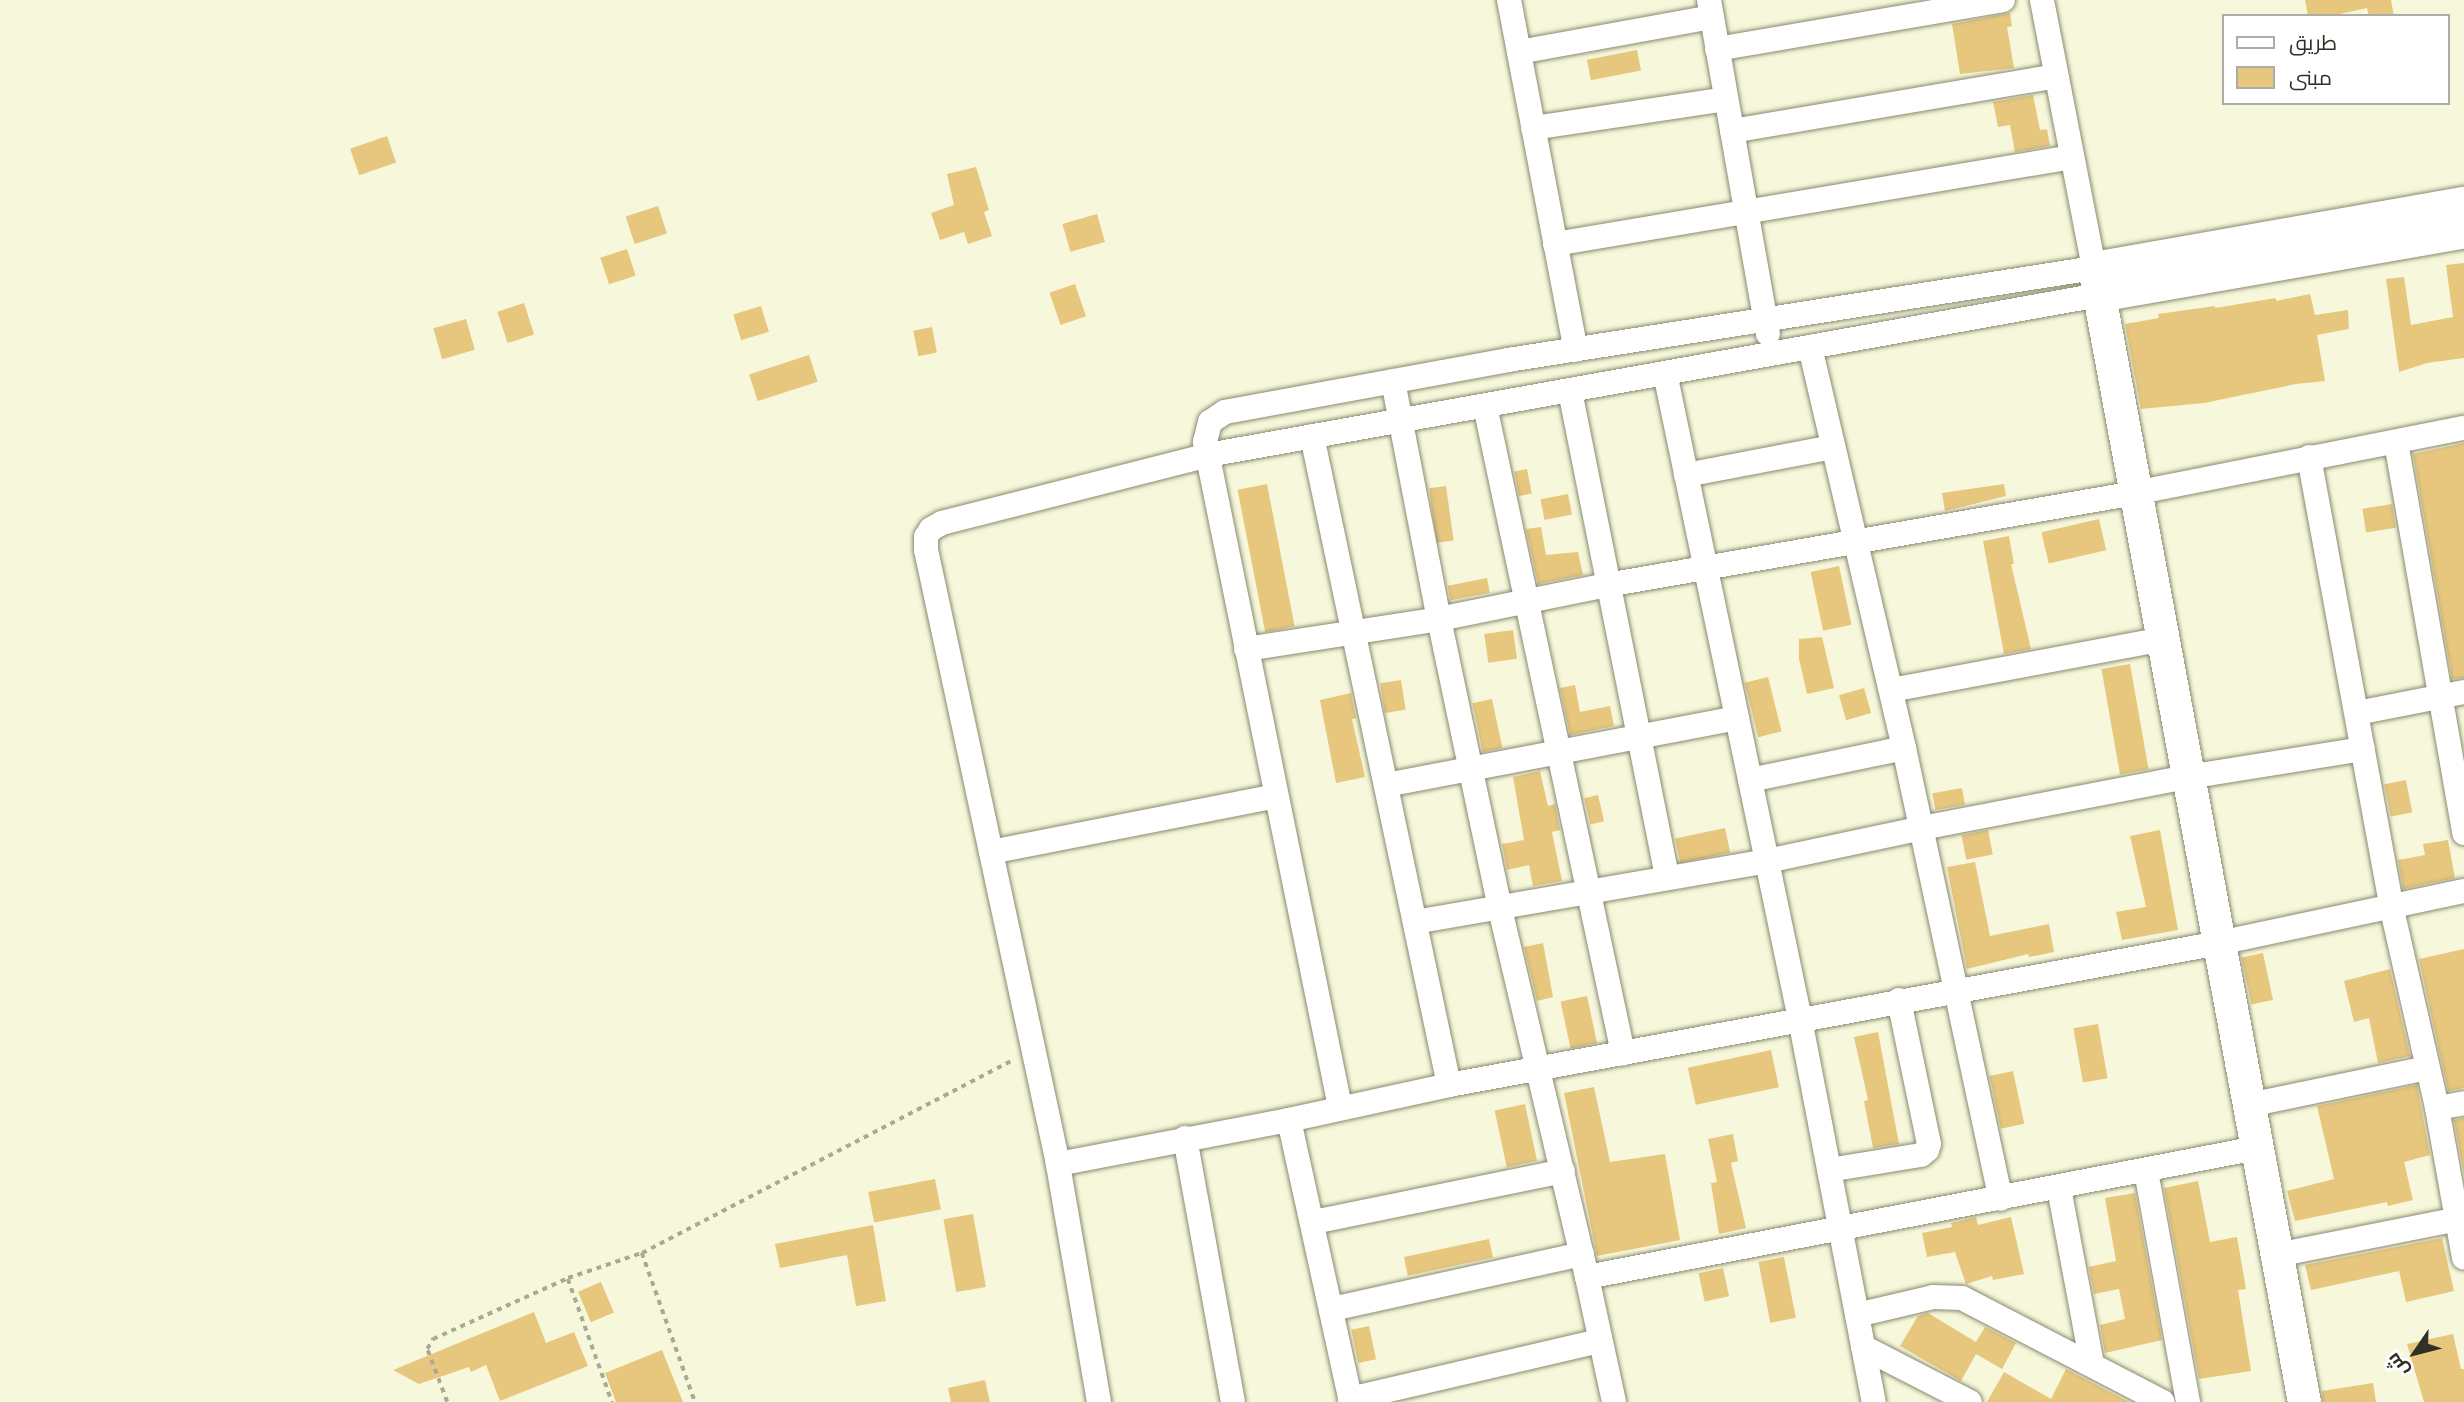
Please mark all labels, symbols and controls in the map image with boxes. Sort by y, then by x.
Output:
legend [2222,14,2450,105]
text: طريق [2289,30,2337,55]
text: مبنى [2289,65,2332,90]
north arrow [2380,1318,2450,1388]
text: ش [2381,1349,2414,1382]

